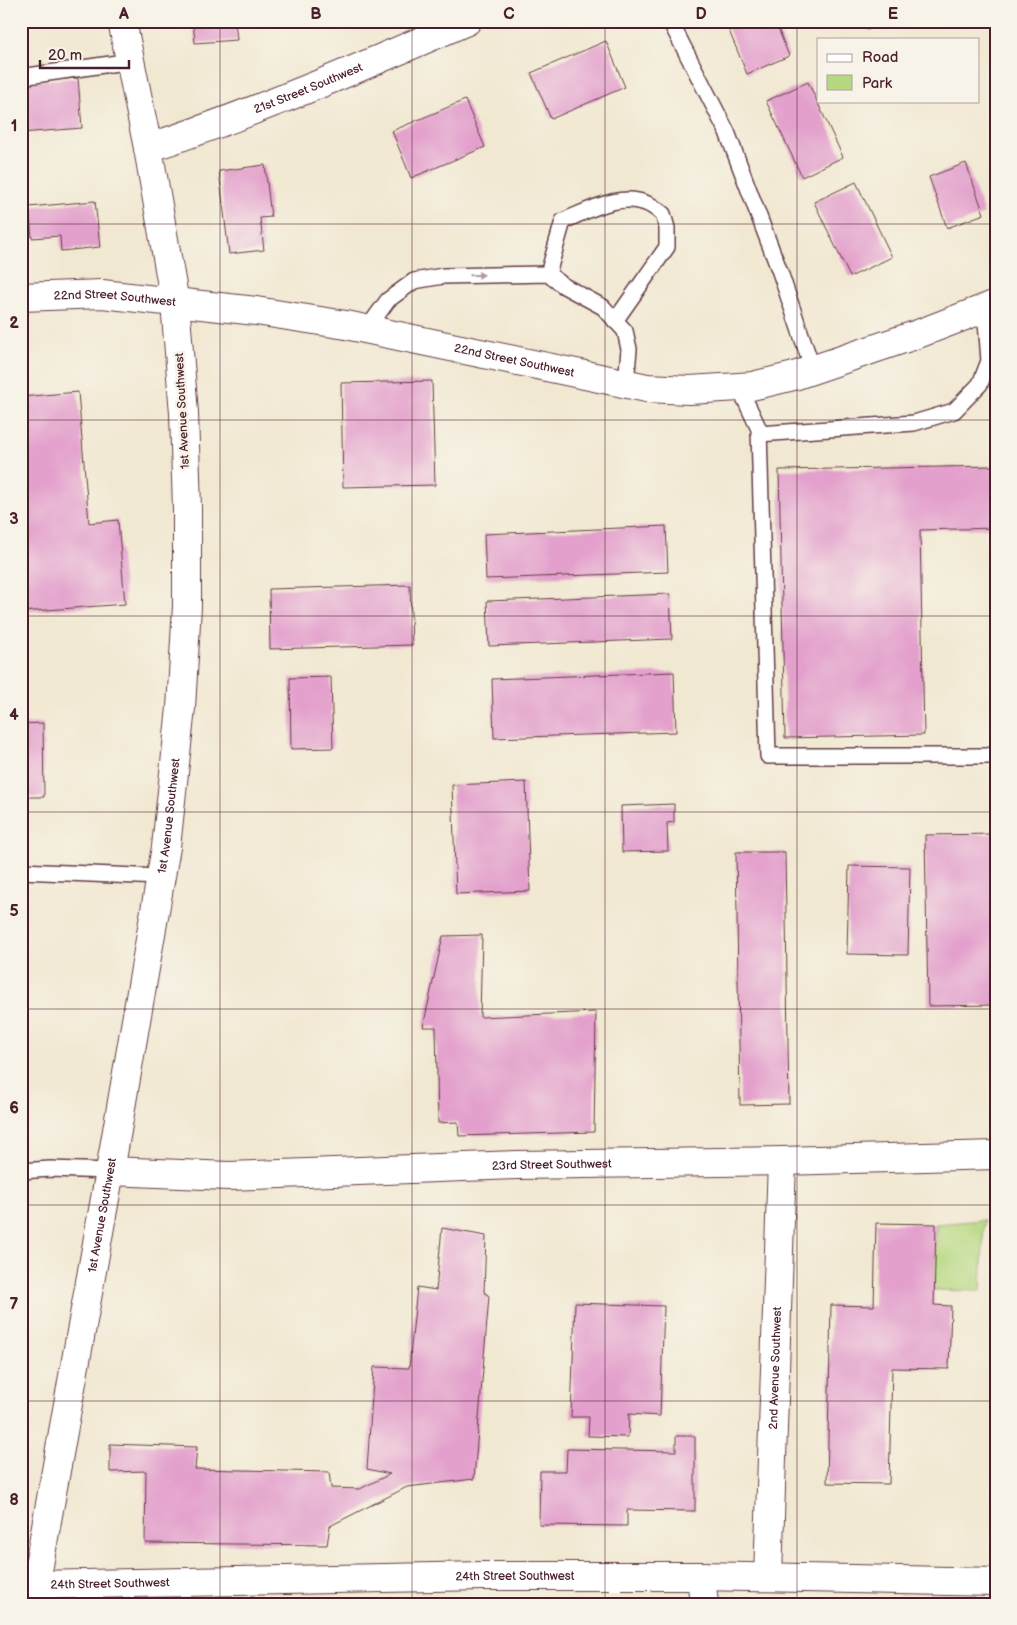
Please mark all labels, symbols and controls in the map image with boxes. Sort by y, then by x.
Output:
text: A [118,5,129,24]
text: B [310,5,322,24]
text: C [503,5,515,24]
text: D [695,5,707,24]
text: E [888,5,898,24]
scale bar [40,38,129,70]
legend [817,38,980,102]
text: 20 m [48,46,82,65]
text: Road [862,48,898,67]
street label: 21st Street Southwest [252,60,365,117]
text: Park [862,74,893,93]
text: 1 [11,117,17,136]
one-way arrow [469,271,485,279]
street label: 22nd Street Southwest [53,287,177,310]
text: 2 [9,314,19,333]
street label: 22nd Street Southwest [453,341,576,381]
street label: 1st Avenue Southwest [172,352,193,469]
text: 3 [9,510,19,529]
text: 4 [9,706,19,725]
street label: 1st Avenue Southwest [154,757,184,875]
text: 5 [9,902,19,921]
text: 6 [9,1099,19,1118]
street label: 1st Avenue Southwest [85,1156,120,1274]
street label: 23rd Street Southwest [492,1157,612,1174]
text: 7 [10,1295,19,1314]
street label: 2nd Avenue Southwest [766,1306,785,1430]
text: 8 [9,1491,19,1510]
street label: 24th Street Southwest [455,1569,575,1585]
street label: 24th Street Southwest [50,1575,170,1593]

